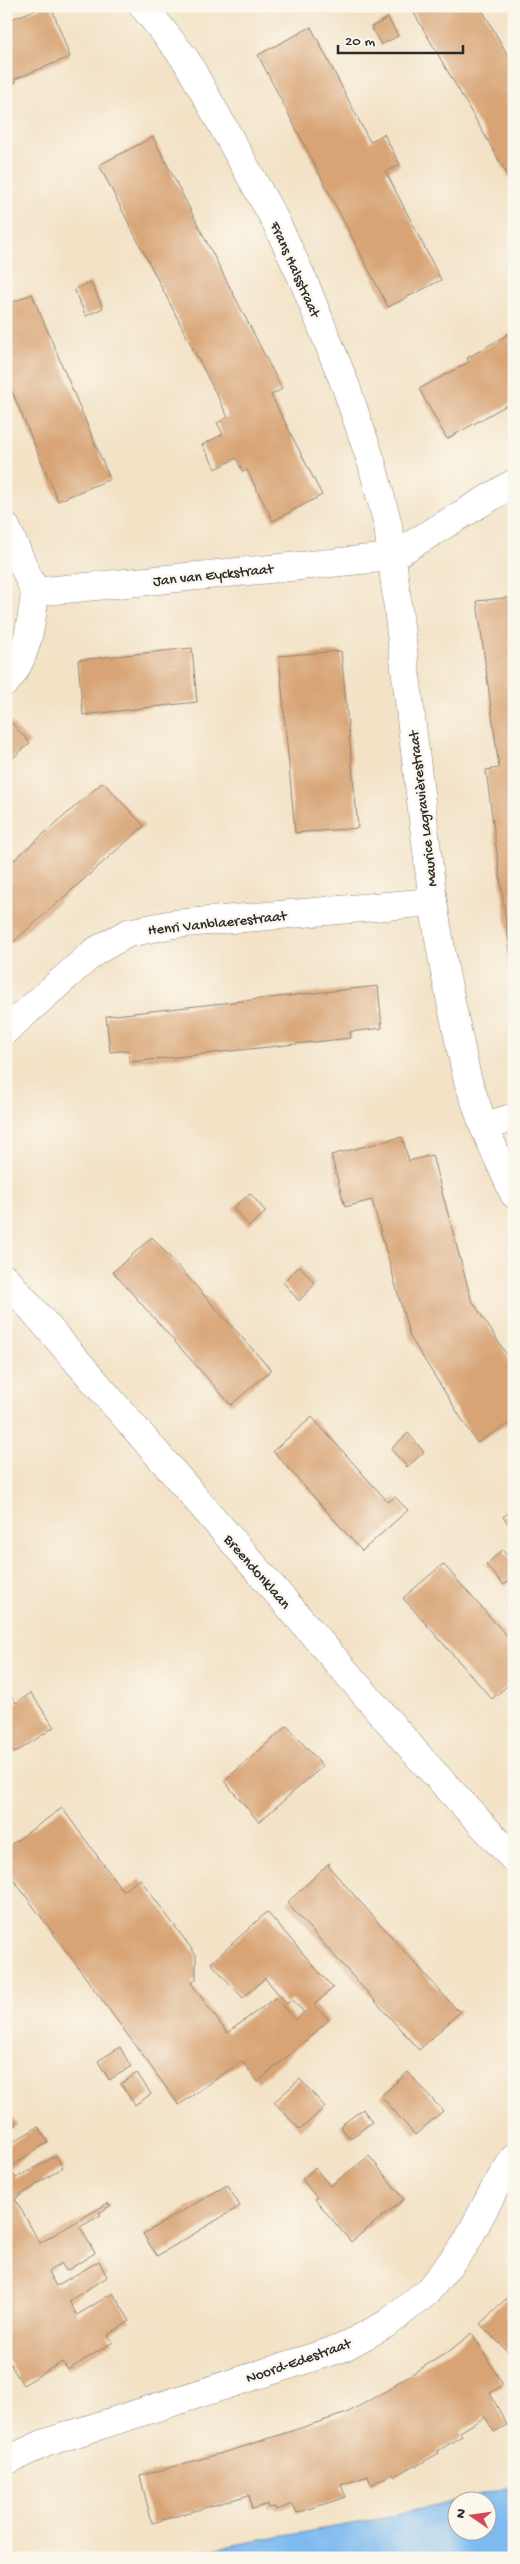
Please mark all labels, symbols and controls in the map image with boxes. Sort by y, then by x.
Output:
scale bar [338,22,462,54]
text: 20 m [345,33,375,51]
street label: Frans Halsstraat [265,218,324,322]
street label: Jan van Eyckstraat [152,561,276,591]
street label: Maurice Lagravièrestraat [405,728,442,888]
street label: Henri Vanblaerestraat [147,908,289,940]
street label: Breendonklaan [219,1531,294,1613]
street label: Noord-Edestraat [244,2335,355,2388]
north arrow [448,2492,498,2542]
text: N [452,2507,471,2520]

